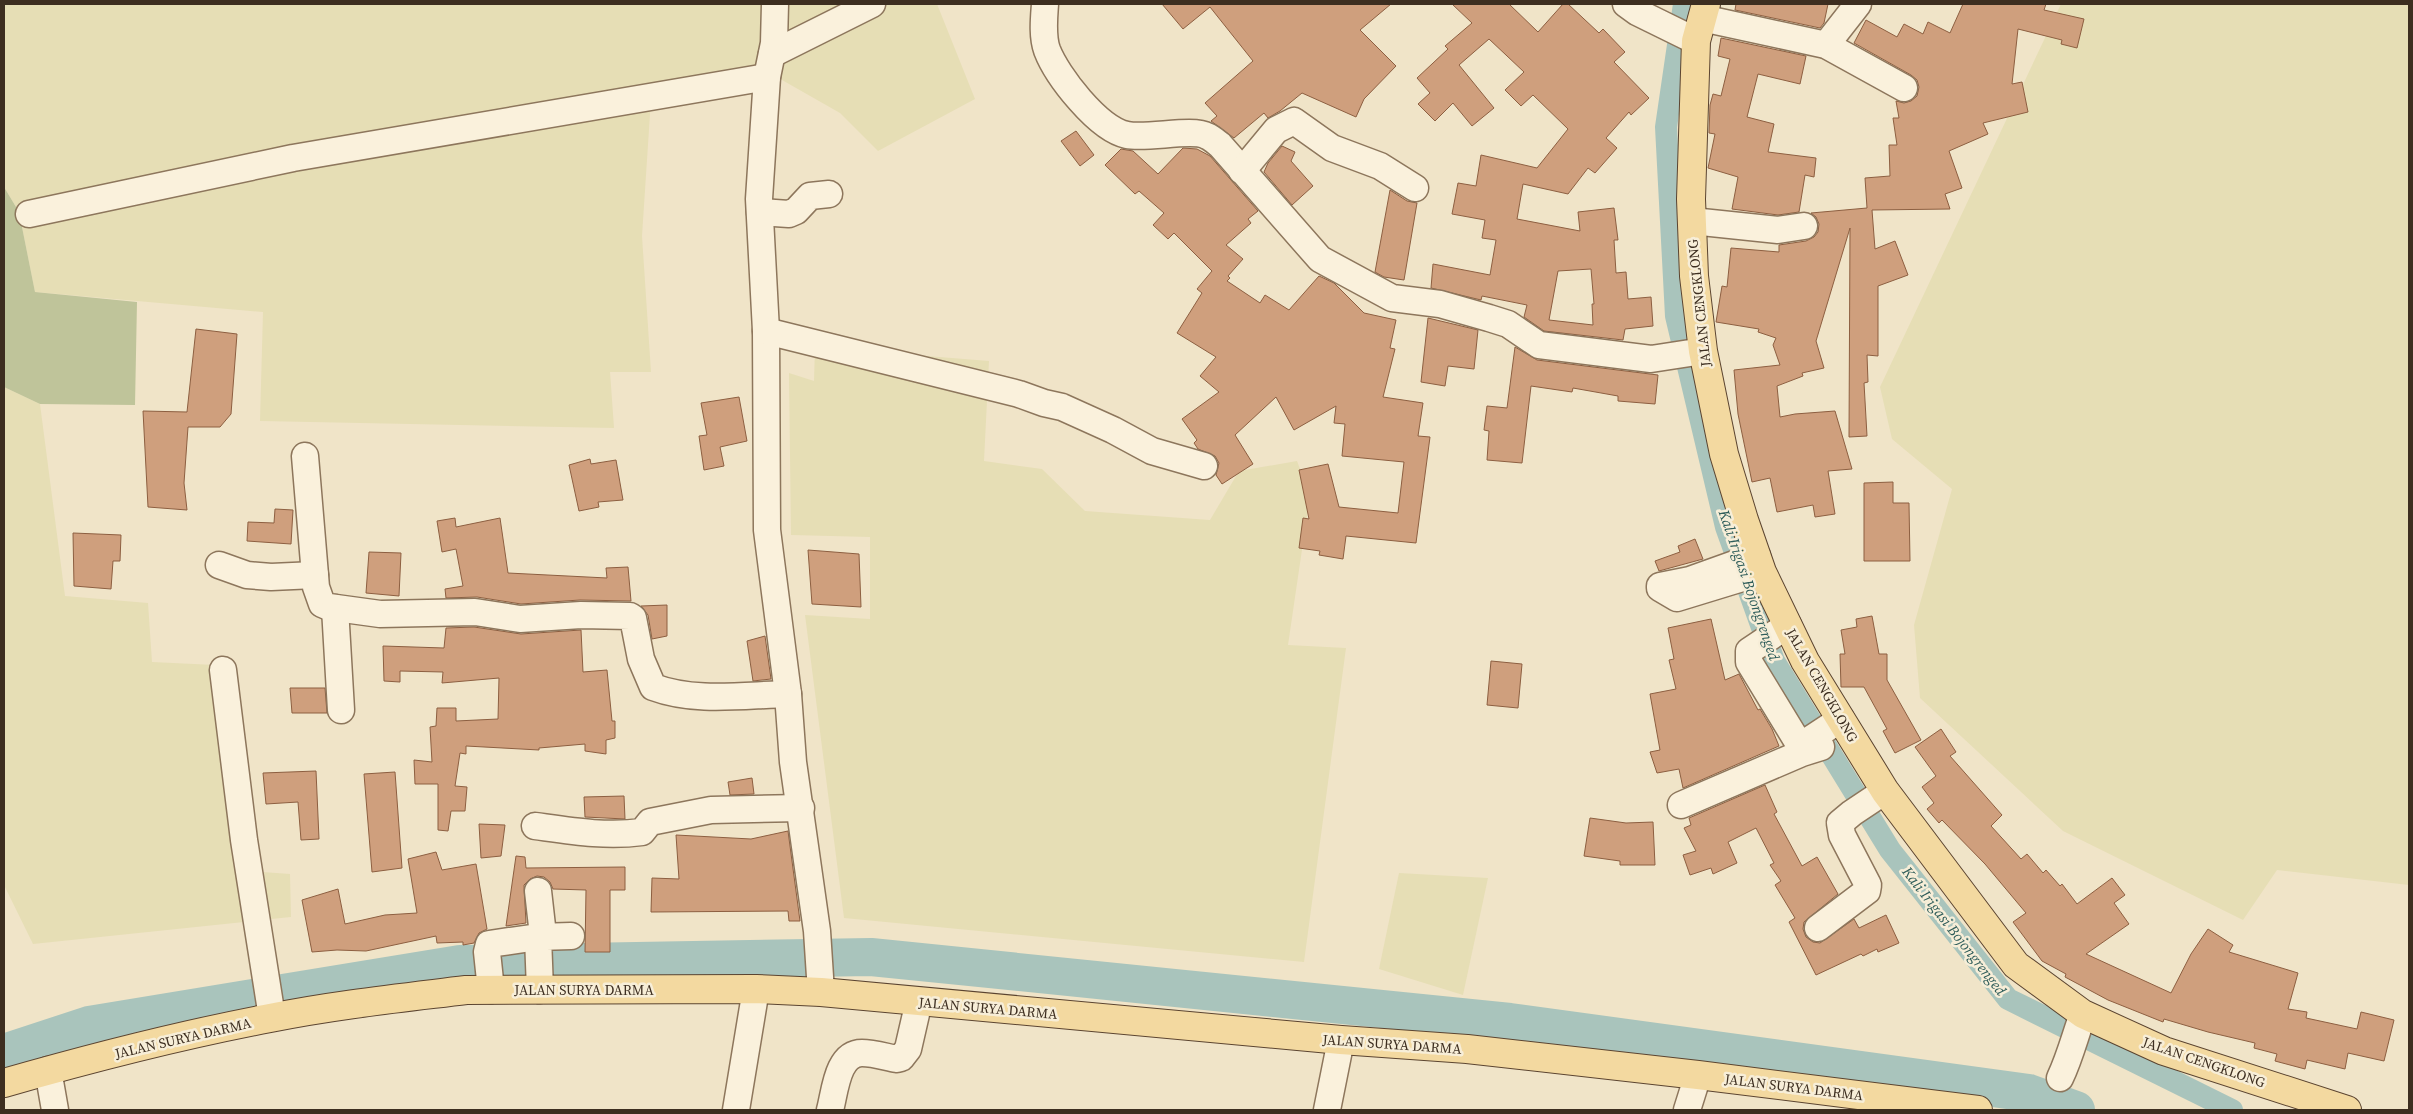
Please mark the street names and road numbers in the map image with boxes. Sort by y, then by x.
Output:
street label: JALAN CENGKLONG [1682,238,1716,369]
street label: JALAN CENGKLONG [1781,624,1863,746]
street label: JALAN SURYA DARMA [513,980,654,1000]
street label: JALAN SURYA DARMA [917,992,1059,1024]
street label: JALAN SURYA DARMA [112,1012,254,1064]
street label: JALAN SURYA DARMA [1321,1029,1463,1059]
street label: JALAN CENGKLONG [2139,1031,2268,1092]
street label: JALAN SURYA DARMA [1723,1068,1865,1106]

